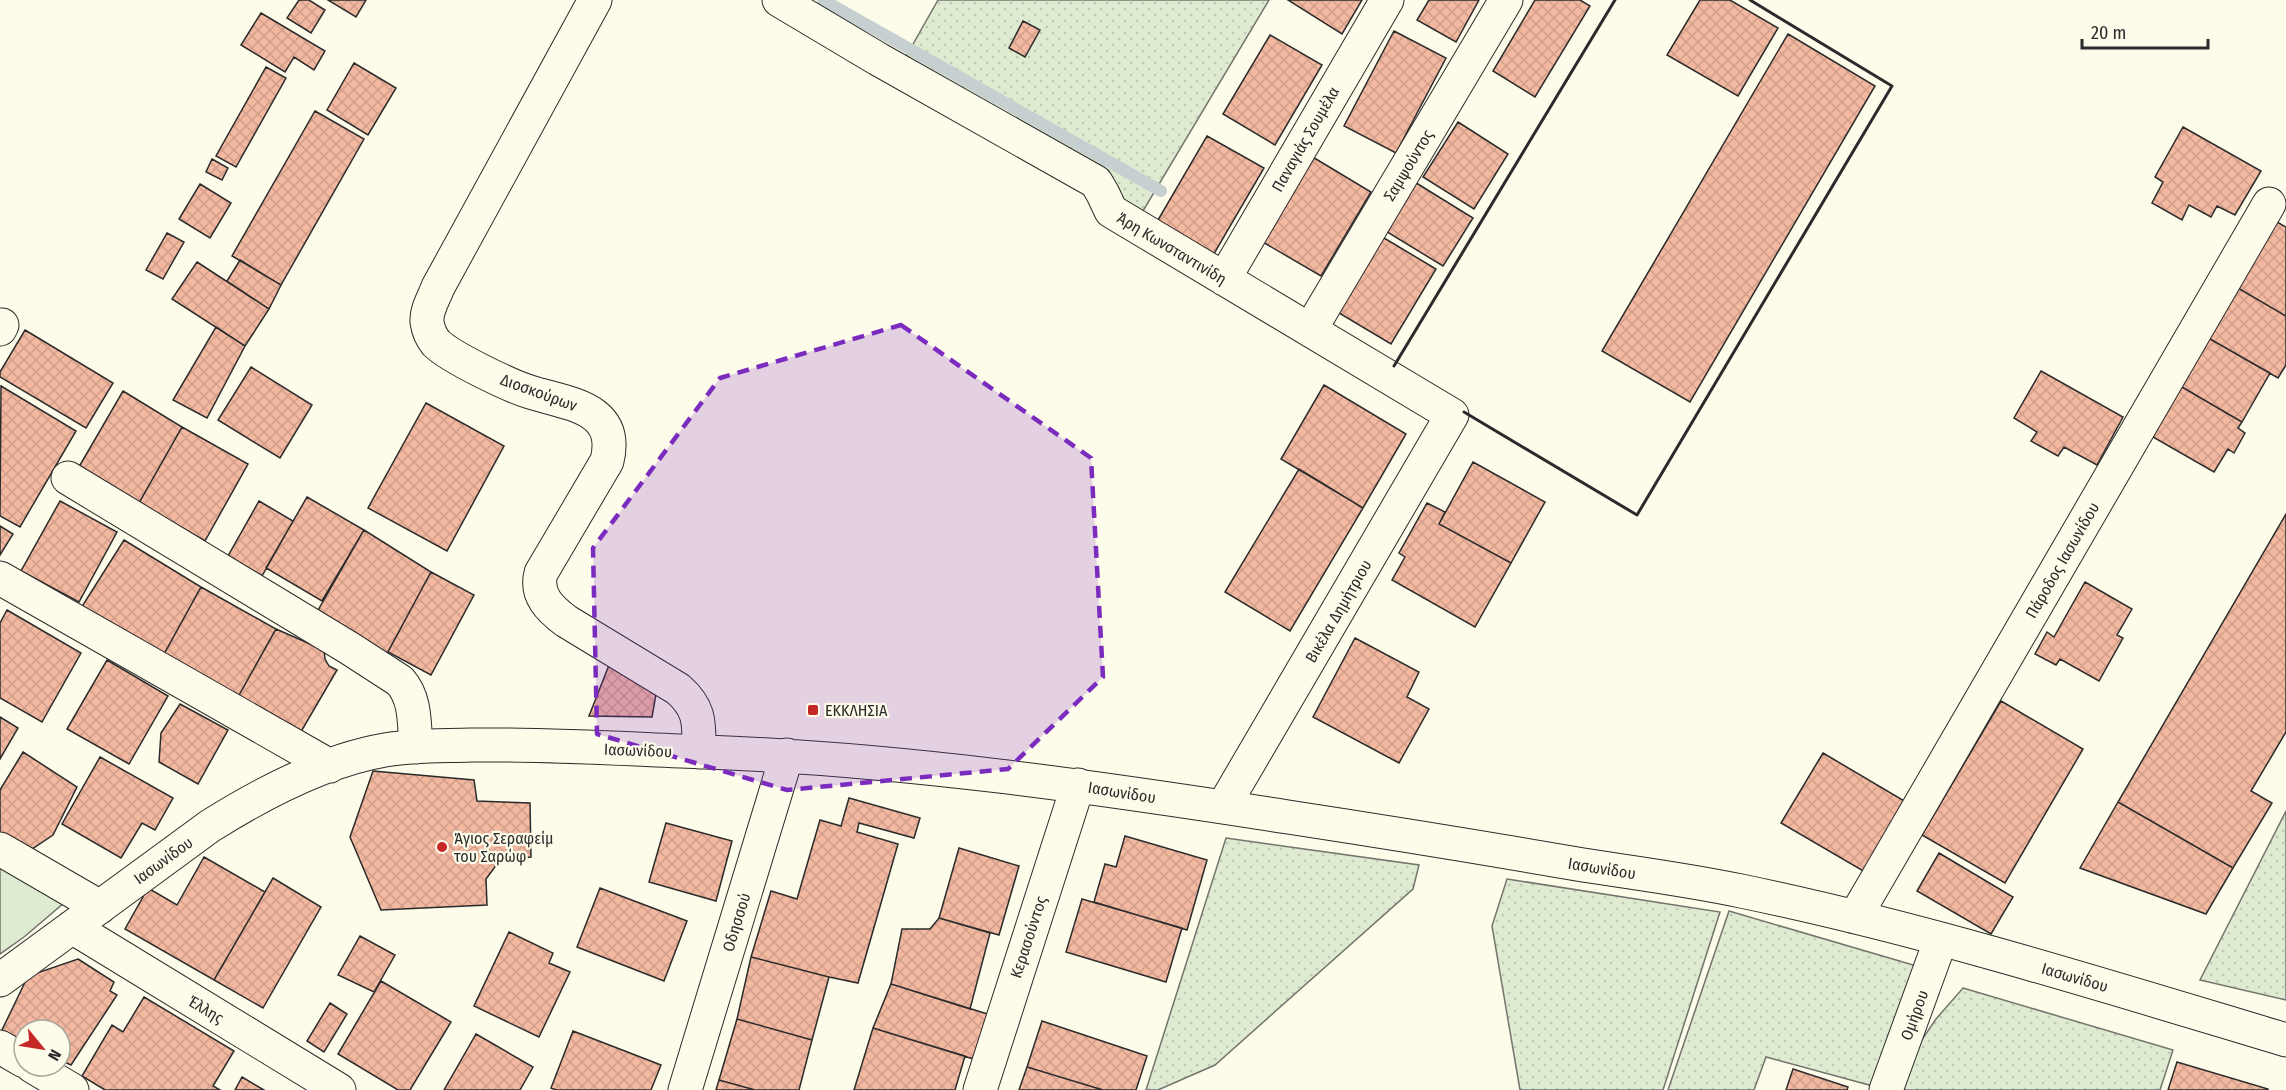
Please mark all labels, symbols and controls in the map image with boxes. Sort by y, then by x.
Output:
scale bar [2082,12,2208,50]
text: 20 m [2091,22,2126,44]
street label: Παναγιάς Σουμέλα [1268,83,1343,195]
street label: Σαμψούντος [1380,126,1437,204]
street label: Άρη Κωνσταντινίδη [1113,208,1230,289]
street label: Διοσκούρων [498,370,580,415]
street label: Πάροδος Ιασωνίδου [2022,499,2103,622]
street label: Βικέλα Δημήτριου [1301,556,1376,666]
place label: ΕΚΚΛΗΣΙΑ [825,701,888,720]
marker: ΕΚΚΛΗΣΙΑ [806,703,820,717]
street label: Ιασωνίδου [604,740,672,761]
street label: Ιασωνίδου [1087,778,1157,807]
place label: Άγιος Σεραφείμ του Σαρώφ [453,829,554,866]
street label: Ιασωνίδου [130,833,196,888]
marker: Άγιος Σεραφείμ του Σαρώφ [435,840,449,854]
street label: Ιασωνίδου [1567,854,1637,883]
street label: Οδησσού [719,890,754,954]
street label: Κερασούντος [1006,893,1051,981]
street label: Ιασωνίδου [2039,959,2110,996]
street label: Ομήρου [1897,987,1932,1043]
street label: Έλλης [184,991,227,1028]
north arrow [12,1018,72,1078]
text: N [44,1046,65,1064]

